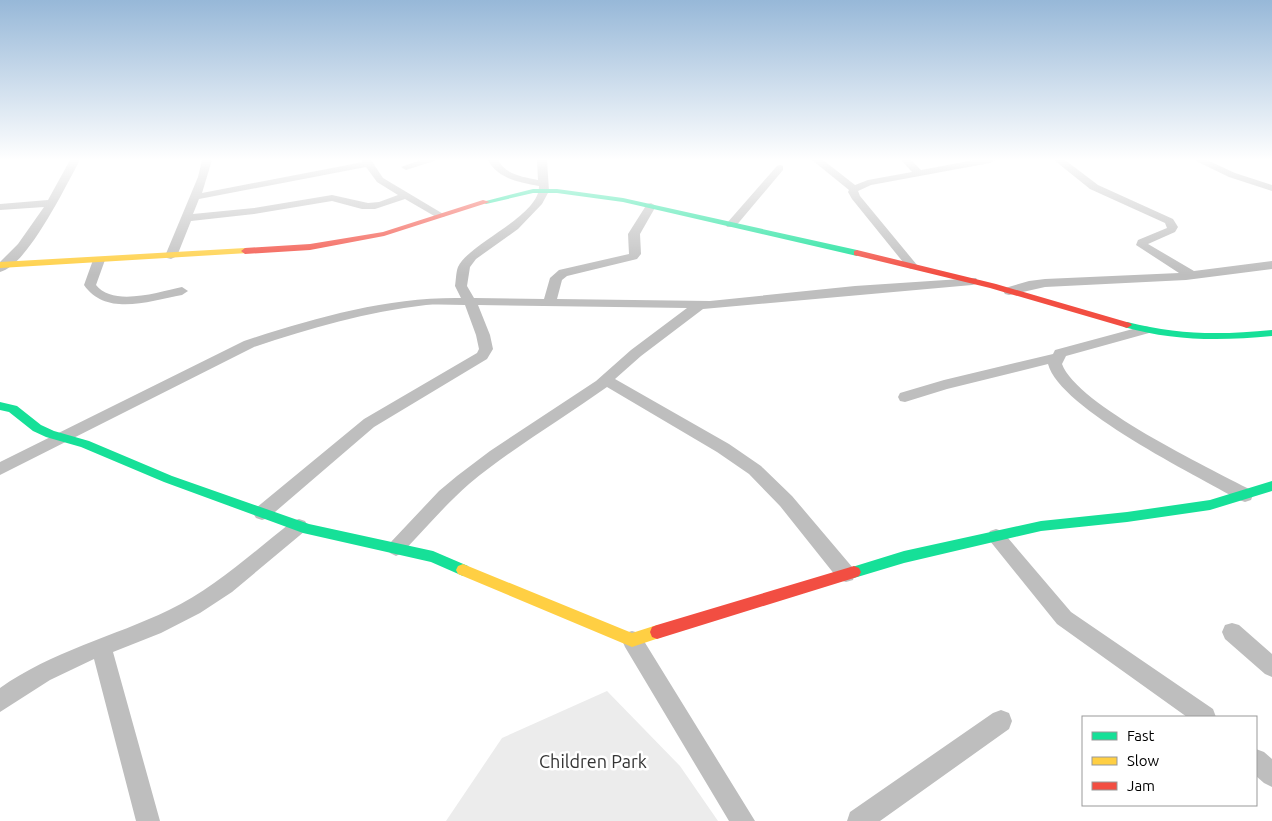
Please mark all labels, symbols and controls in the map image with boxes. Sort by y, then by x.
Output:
legend [1082,716,1257,806]
text: Fast [1127,727,1155,744]
park label: Children Park [539,751,647,771]
text: Slow [1127,752,1160,769]
text: Jam [1127,777,1155,794]

